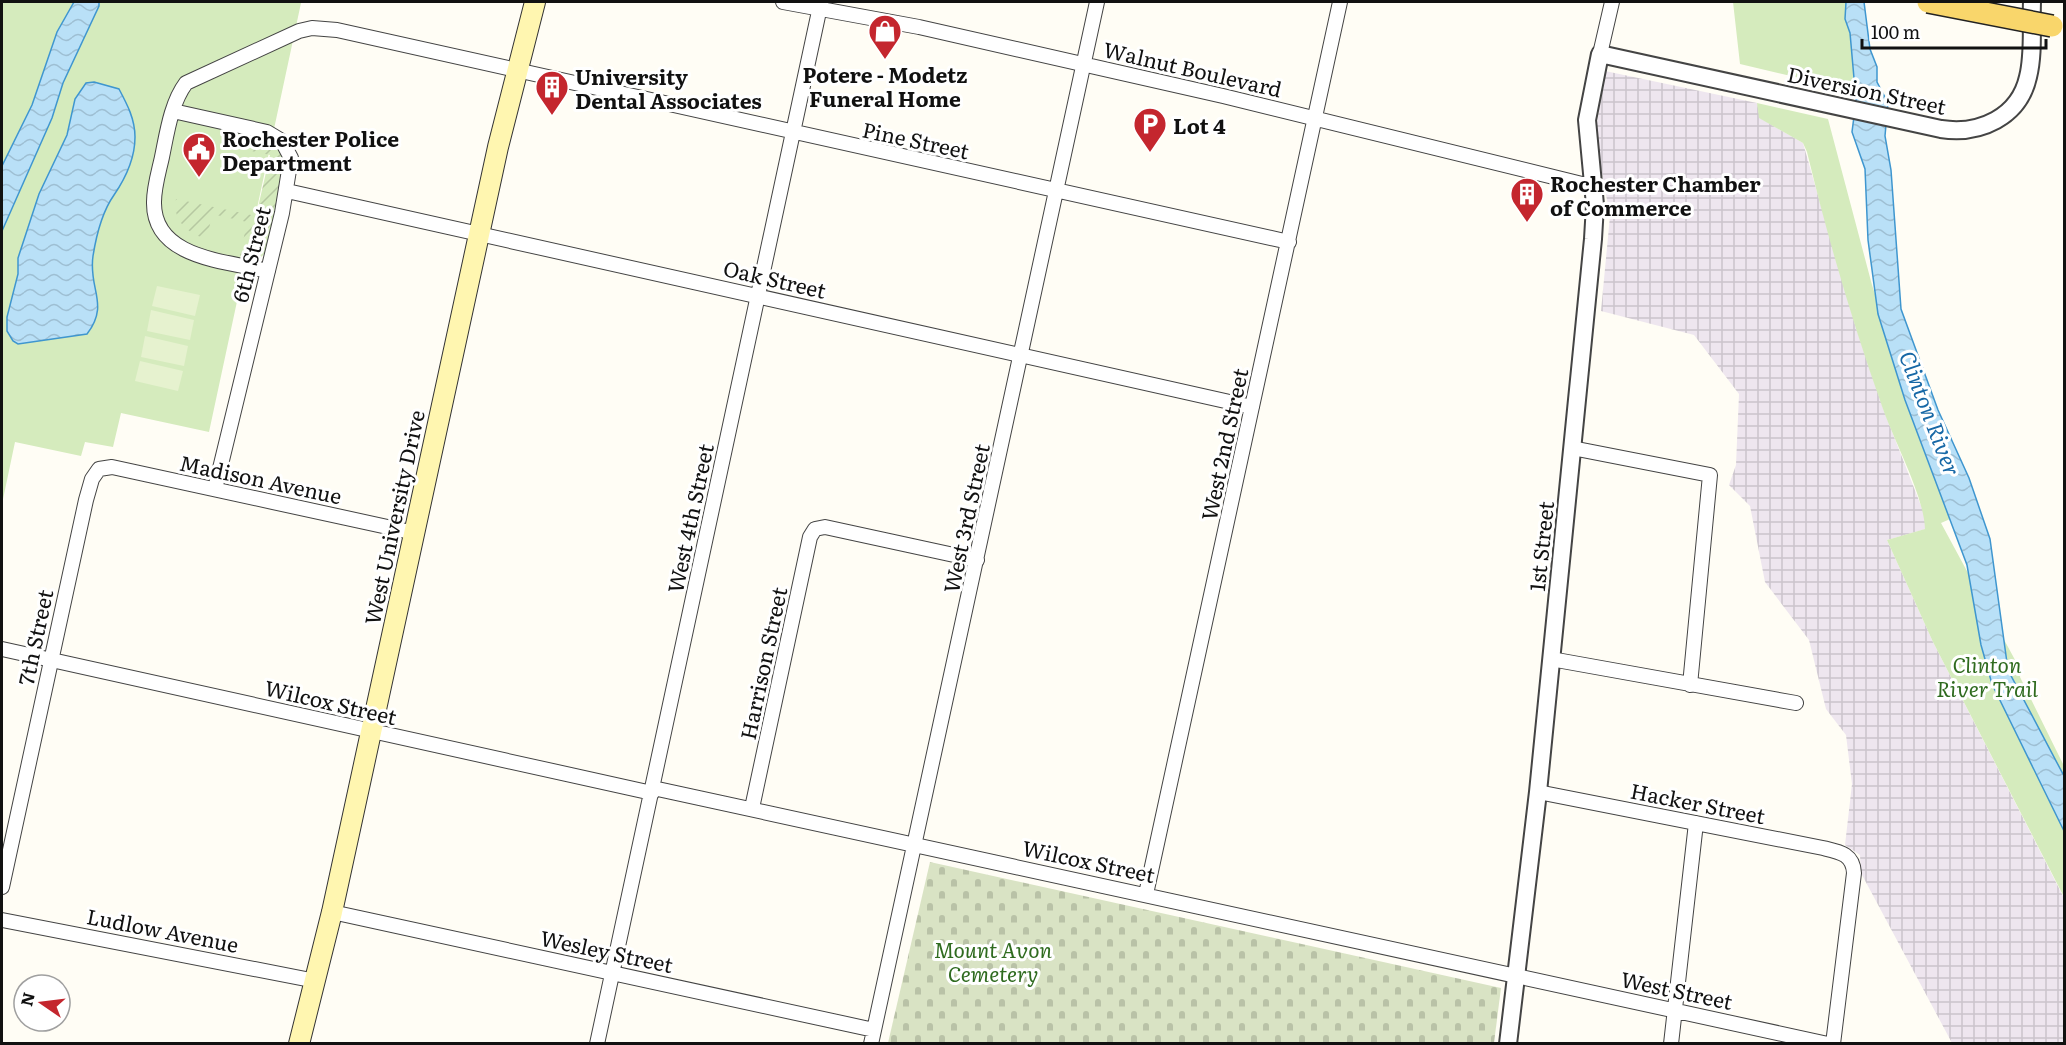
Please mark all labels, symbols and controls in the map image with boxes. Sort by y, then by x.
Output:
scale bar [1862,12,2046,50]
shop icon: Potere - Modetz Funeral Home [867,13,903,60]
text: 100 m [1871,18,1920,45]
street label: Walnut Boulevard [1101,32,1285,104]
street label: Diversion Street [1785,57,1950,121]
place label: Potere - Modetz Funeral Home [803,58,967,113]
place label: University Dental Associates [575,60,762,115]
building icon: University Dental Associates [534,69,570,116]
parking icon: Lot 4 [1132,106,1168,153]
place label: Lot 4 [1173,109,1226,140]
street label: Pine Street [860,113,973,166]
place label: Rochester Police Department [222,122,399,177]
public building icon: Rochester Police Department [181,131,217,178]
place label: Rochester Chamber of Commerce [1550,167,1761,222]
building icon: Rochester Chamber of Commerce [1509,176,1545,223]
street label: 6th Street [223,202,277,305]
street label: Oak Street [721,251,830,305]
water label: Clinton River [1892,346,1970,480]
street label: West 2nd Street [1192,364,1254,523]
street label: West University Drive [355,407,431,627]
street label: West 4th Street [658,440,720,595]
street label: West 3rd Street [934,440,996,595]
street label: Madison Avenue [177,446,345,510]
street label: 1st Street [1520,499,1560,593]
street label: Harrison Street [731,583,793,742]
street label: 7th Street [9,586,59,688]
park label: Clinton River Trail [1936,648,2038,703]
street label: Wilcox Street [262,671,401,731]
street label: Hacker Street [1628,774,1769,830]
street label: Wilcox Street [1020,831,1159,889]
street label: Ludlow Avenue [84,899,242,959]
street label: Wesley Street [538,921,677,979]
park label: Mount Avon Cemetery [934,933,1052,988]
street label: West Street [1618,962,1736,1016]
north arrow [12,973,72,1033]
text: N [13,990,40,1009]

